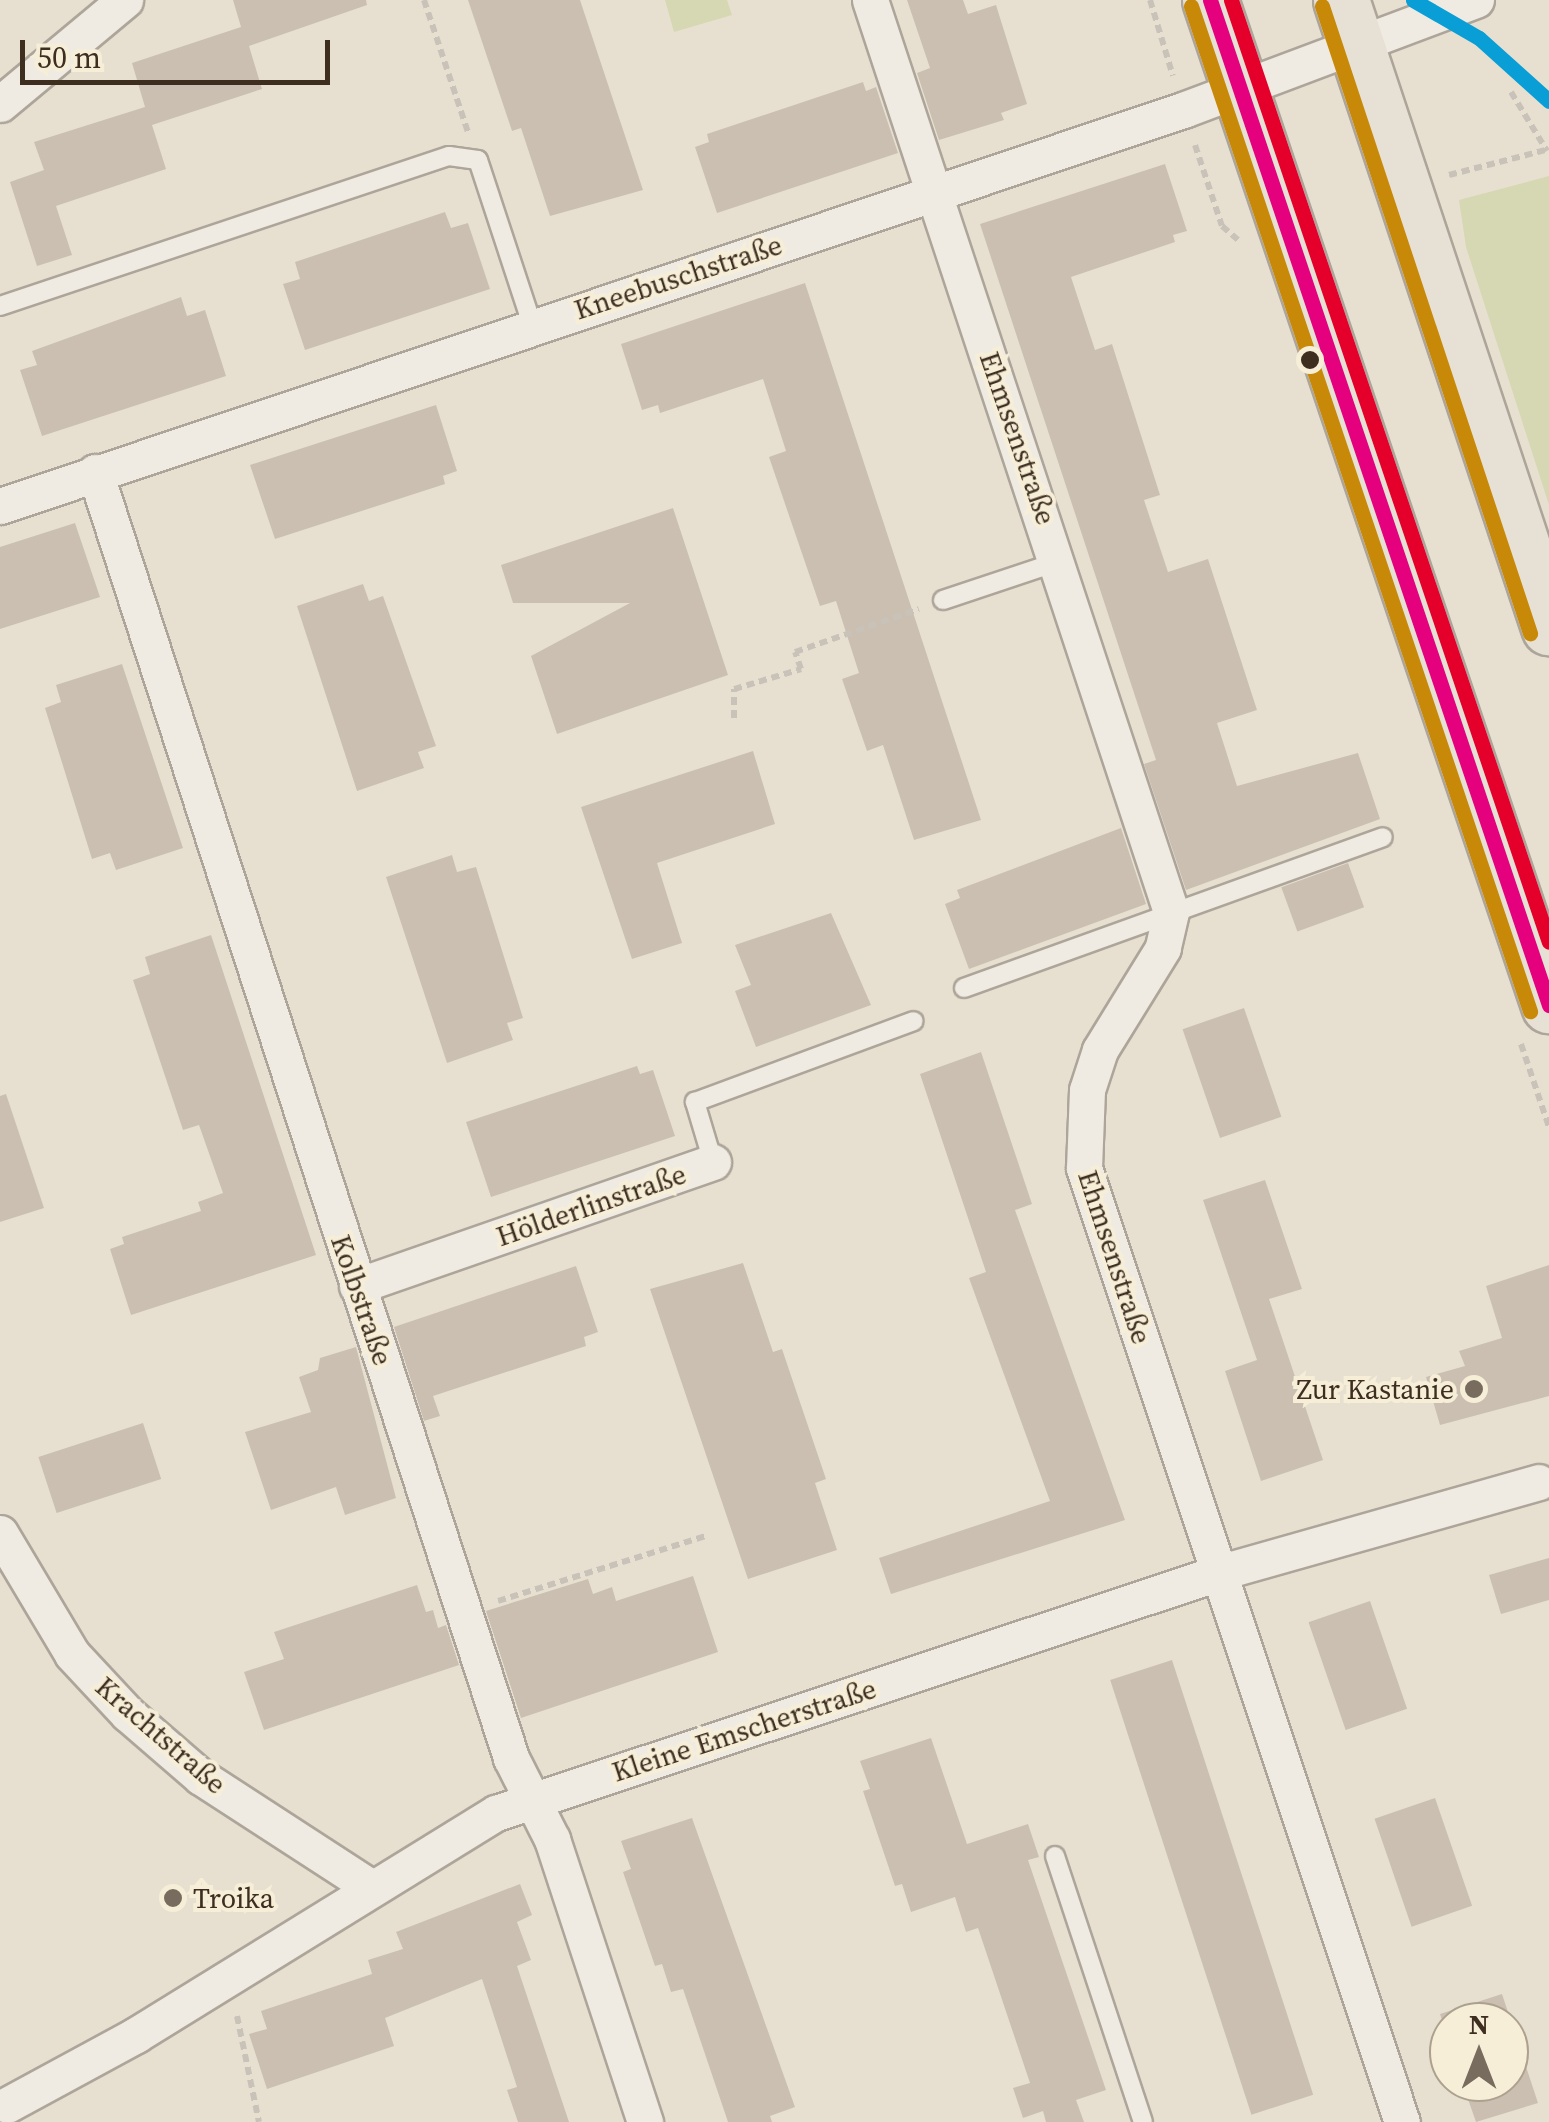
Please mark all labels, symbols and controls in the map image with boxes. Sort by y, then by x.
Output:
scale bar [25,20,335,82]
text: 50 m [37,37,101,78]
street label: Kneebuschstraße [570,228,786,326]
street label: Ehmsenstraße [973,347,1063,529]
unlabelled marker [1300,350,1320,370]
street label: Hölderlinstraße [492,1157,690,1253]
street label: Ehmsenstraße [1071,1166,1159,1348]
street label: Kolbstraße [324,1230,400,1370]
place label: Zur Kastanie [1297,1372,1454,1406]
marker: Zur Kastanie [1463,1378,1485,1400]
street label: Krachtstraße [89,1669,233,1801]
street label: Kleine Emscherstraße [608,1671,880,1789]
place label: Troika [193,1881,274,1915]
marker: Troika [162,1887,184,1909]
north arrow [1429,2002,1529,2102]
text: N [1469,2005,1489,2043]

